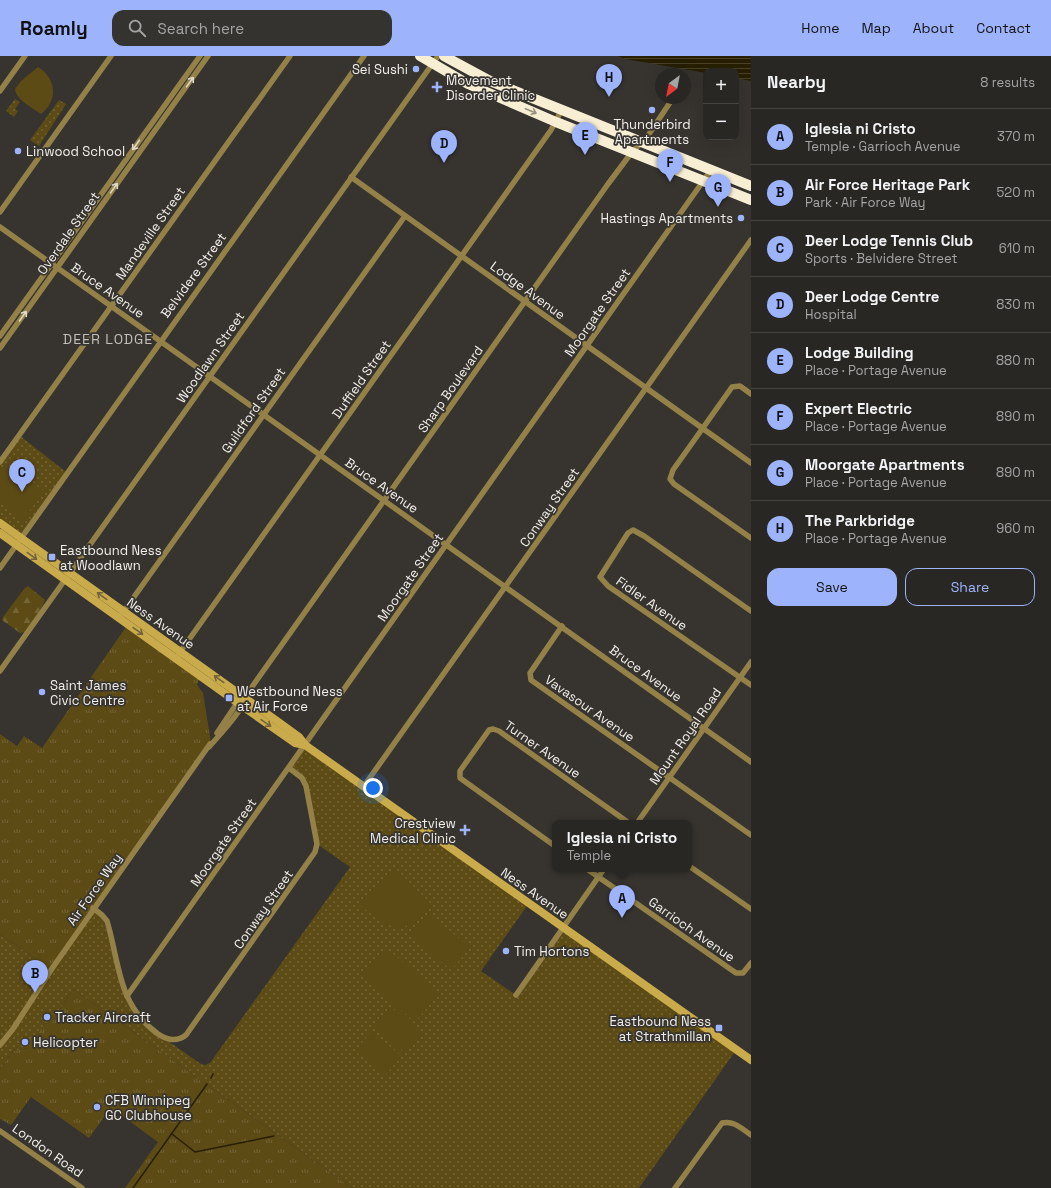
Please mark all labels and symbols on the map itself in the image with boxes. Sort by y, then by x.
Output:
place label: Sei Sushi [352,61,408,78]
marker: Sei Sushi [411,64,421,74]
pin: H [596,64,622,97]
north arrow [655,68,691,104]
place label: Movement Disorder Clinic [446,72,536,104]
one-way arrow [186,77,194,88]
marker: Movement Disorder Clinic [431,81,443,93]
marker: Thunderbird Apartments [647,105,657,115]
one-way arrow [524,108,536,115]
place label: Thunderbird Apartments [614,116,691,148]
pin: E [572,122,598,155]
pin: D [431,130,457,163]
one-way arrow [132,139,140,150]
place label: Linwood School [26,143,125,160]
marker: Linwood School [13,146,23,156]
pin: F [657,149,683,182]
pin: G [705,174,731,207]
one-way arrow [110,182,118,193]
street label: Mandeville Street [112,183,189,283]
street label: Overdale Street [33,188,103,278]
place label: Hastings Apartments [600,210,733,227]
marker: Hastings Apartments [736,213,746,223]
street label: Belvidere Street [157,229,230,321]
street label: Lodge Avenue [487,257,569,323]
street label: Bruce Avenue [68,259,148,322]
street label: Moorgate Street [561,265,634,360]
street label: Woodlawn Street [173,308,248,406]
one-way arrow [19,311,27,322]
district label: DEER LODGE [63,330,153,348]
street label: Duffield Street [328,337,395,422]
street label: Sharp Boulevard [414,342,487,436]
street label: Guildford Street [218,364,289,456]
street label: Bruce Avenue [342,454,422,517]
pin: C [9,459,35,492]
street label: Conway Street [516,464,583,550]
street label: Moorgate Street [374,530,447,625]
place label: Eastbound Ness at Woodlawn [60,542,162,574]
one-way arrow [26,552,37,560]
marker: Eastbound Ness at Woodlawn [47,552,57,562]
street label: Fidler Avenue [613,573,691,634]
one-way arrow [96,592,107,600]
street label: Ness Avenue [123,594,198,653]
one-way arrow [132,627,143,635]
street label: Bruce Avenue [606,641,685,706]
street label: Vavasour Avenue [542,671,638,746]
one-way arrow [214,675,225,683]
place label: Saint James Civic Centre [50,677,126,709]
place label: Westbound Ness at Air Force [237,683,343,715]
street label: Mount Royal Road [646,685,725,788]
marker: Saint James Civic Centre [37,687,47,697]
marker: Westbound Ness at Air Force [224,693,234,703]
street label: Turner Avenue [501,717,584,782]
one-way arrow [260,719,271,727]
your location [363,778,383,798]
street label: Moorgate Street [187,795,260,890]
place label: Crestview Medical Clinic [370,815,456,847]
marker: Crestview Medical Clinic [459,824,471,836]
street label: Air Force Way [63,850,126,929]
street label: Ness Avenue [497,864,572,923]
street label: Conway Street [230,866,297,952]
pin: A [609,885,635,918]
street label: Garrioch Avenue [645,893,738,966]
place label: Tim Hortons [514,943,589,960]
marker: Tim Hortons [501,946,511,956]
pin: B [22,960,48,993]
place label: Tracker Aircraft [55,1009,151,1026]
marker: Tracker Aircraft [42,1012,52,1022]
place label: Eastbound Ness at Strathmillan [610,1013,711,1045]
marker: Eastbound Ness at Strathmillan [714,1023,724,1033]
place label: Helicopter [33,1034,98,1051]
marker: Helicopter [20,1037,30,1047]
place label: CFB Winnipeg GC Clubhouse [105,1092,192,1124]
marker: CFB Winnipeg GC Clubhouse [92,1102,102,1112]
street label: London Road [9,1120,86,1181]

